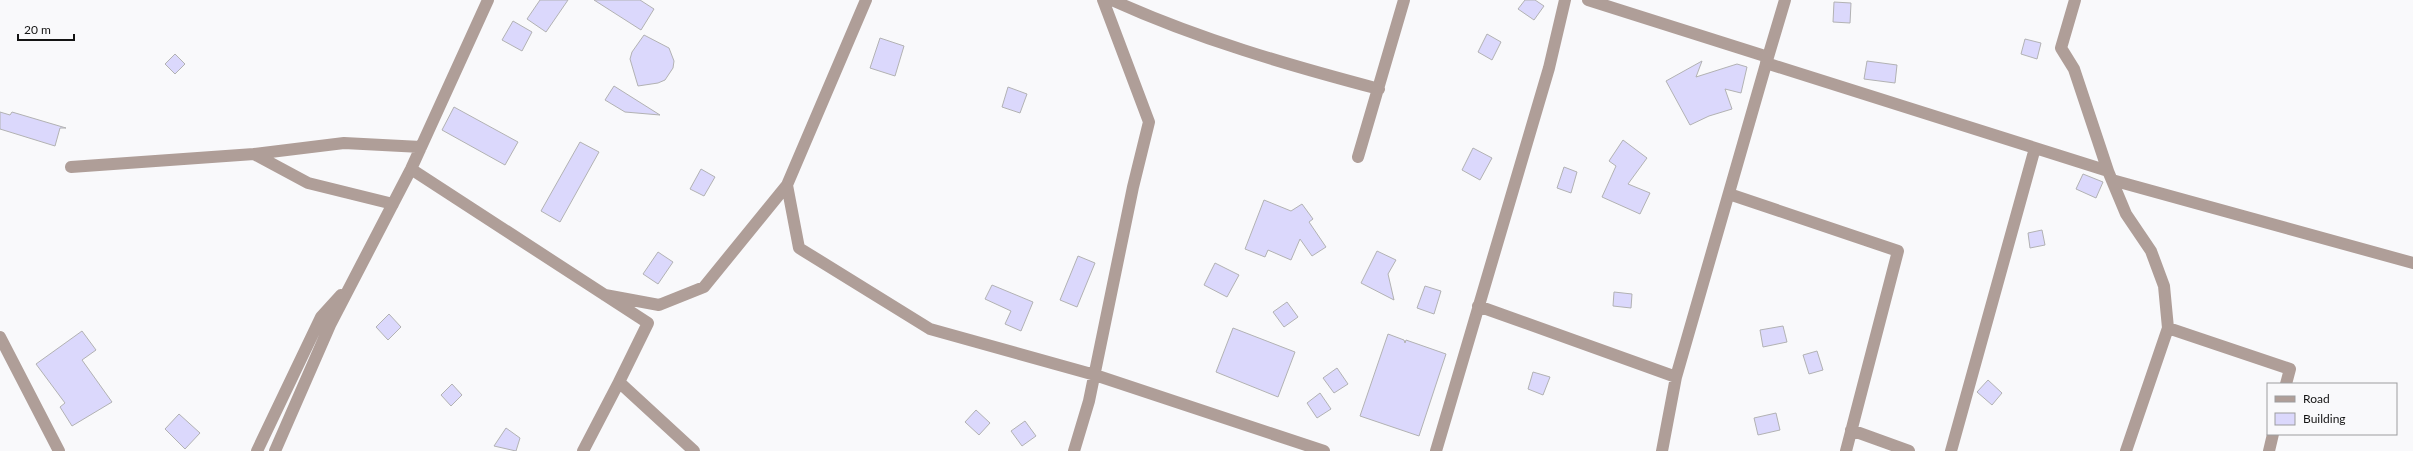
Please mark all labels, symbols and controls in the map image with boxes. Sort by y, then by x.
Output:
scale bar [18,16,74,42]
text: 20 m [24,22,51,37]
legend [2267,383,2397,435]
text: Road [2303,391,2330,406]
text: Building [2303,411,2346,426]

